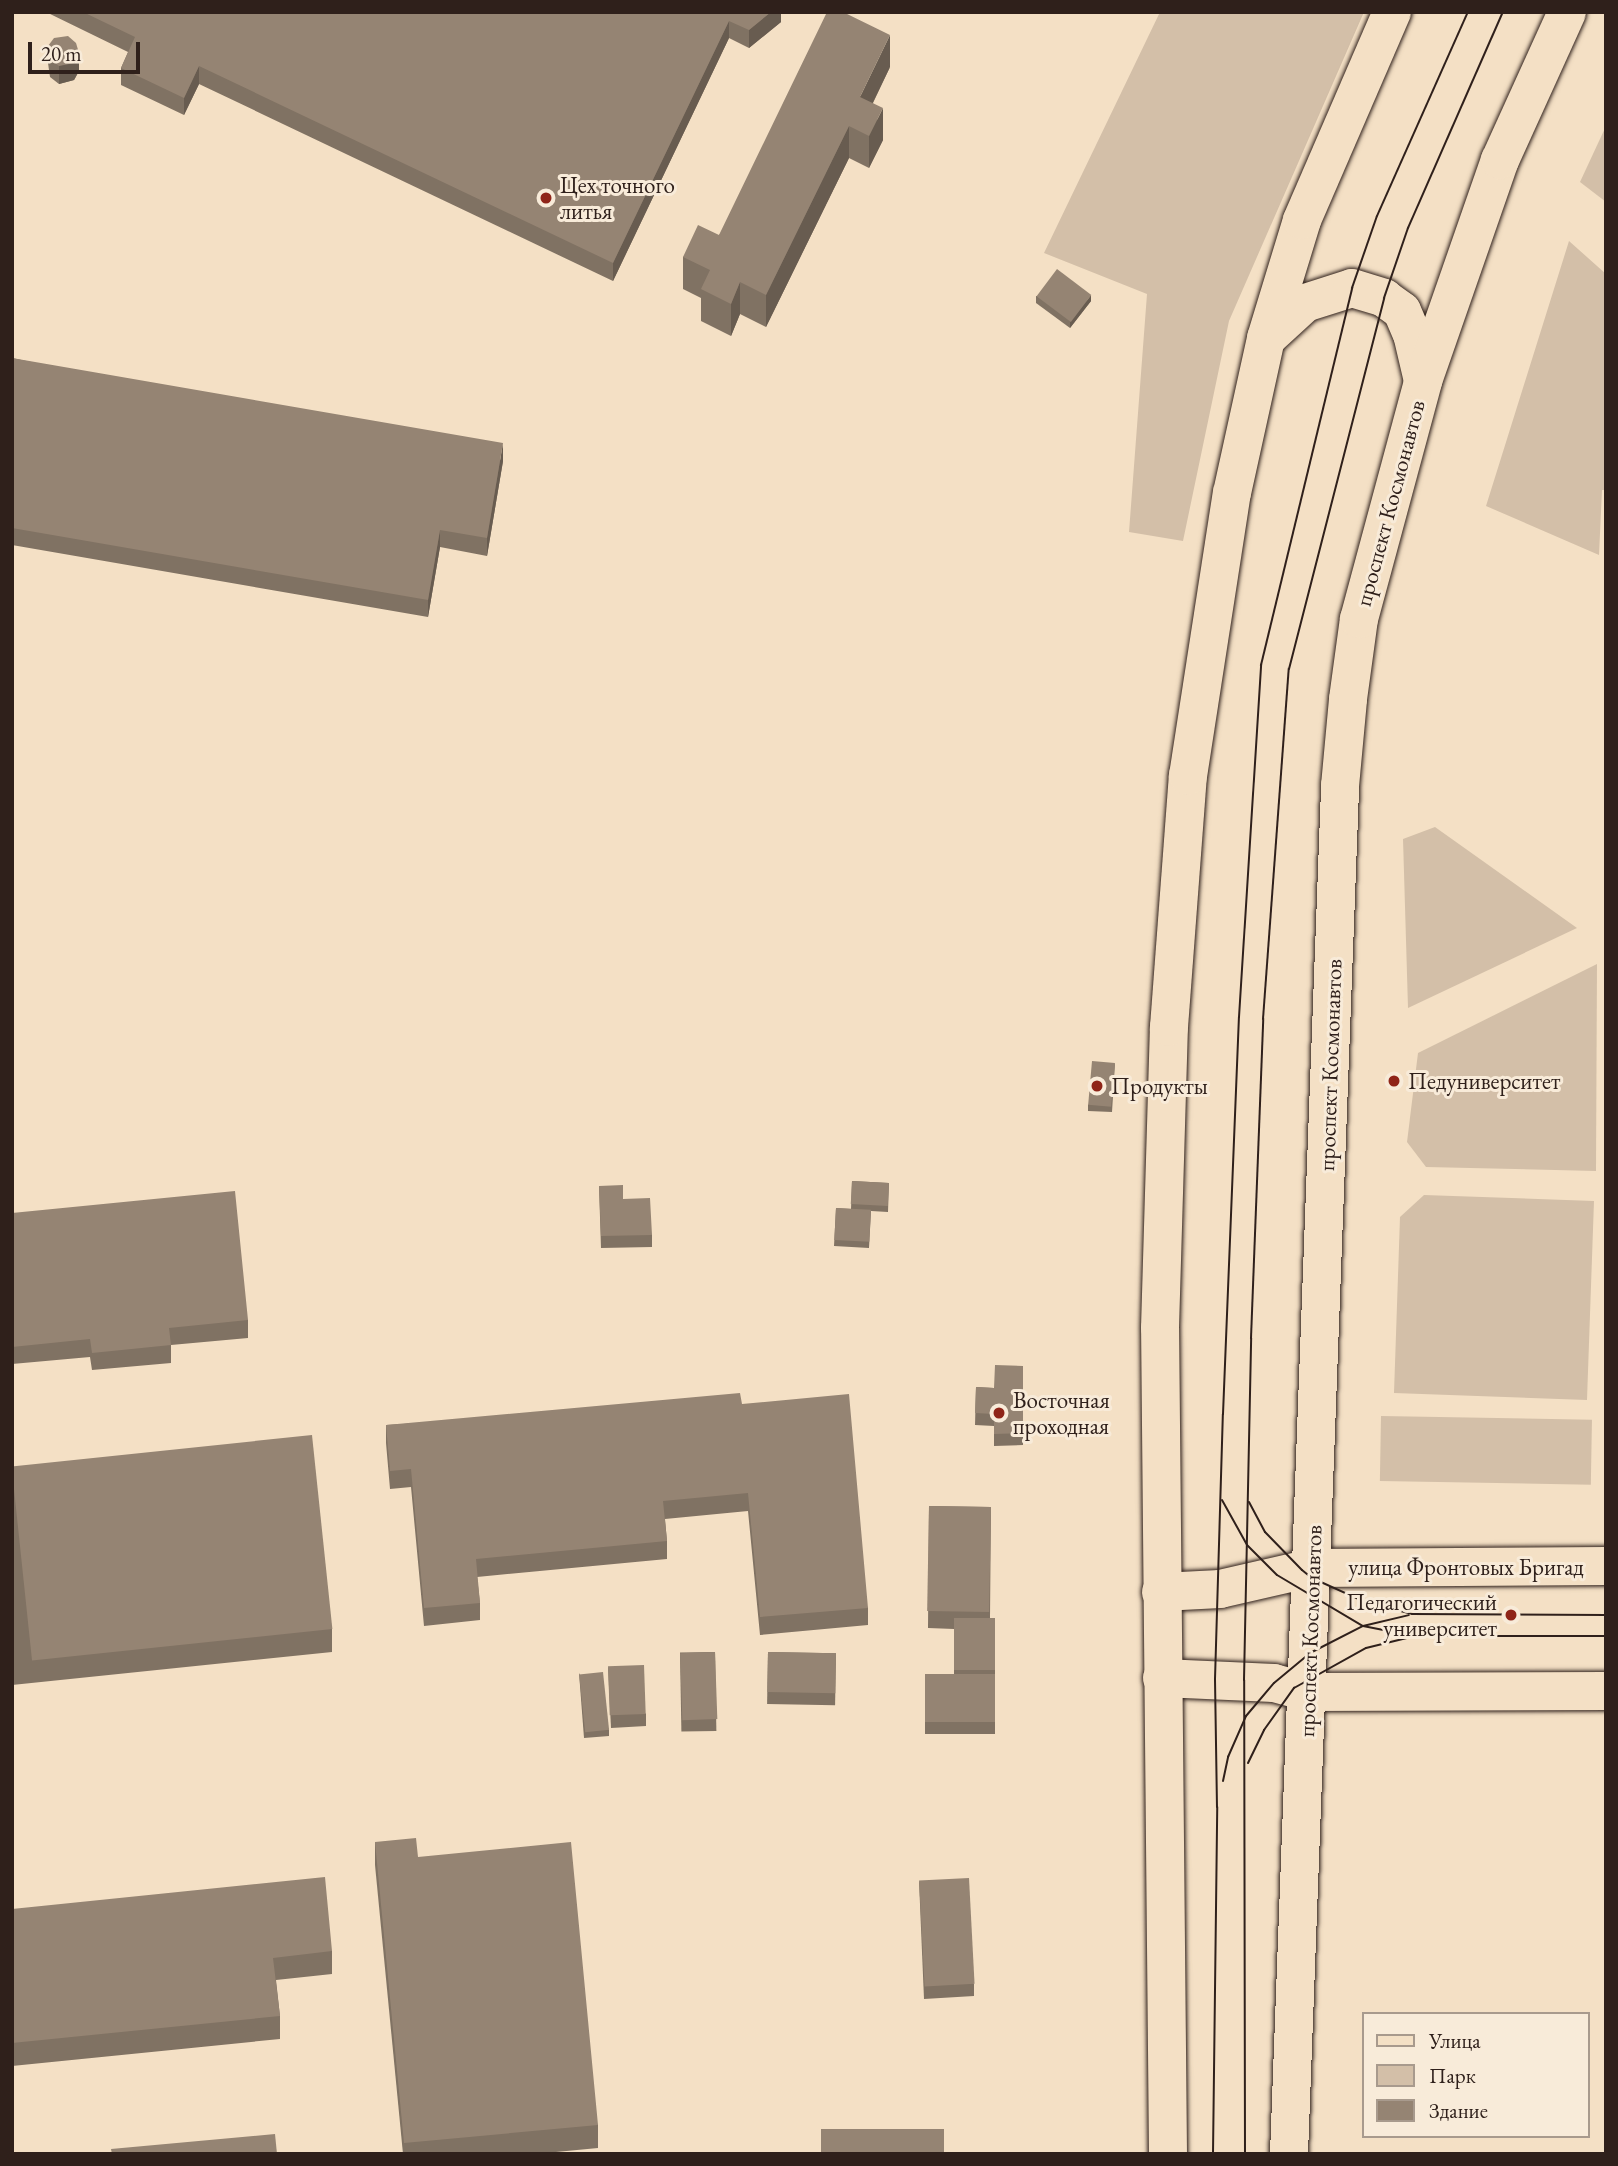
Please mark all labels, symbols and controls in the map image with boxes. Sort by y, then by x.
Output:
scale bar [32,28,144,72]
text: 20 m [41,40,82,67]
place label: Цех точного литья [560,171,675,225]
marker: Цех точного литья [538,190,554,206]
street label: проспект Космонавтов [1349,397,1431,609]
street label: проспект Космонавтов [1313,958,1347,1172]
place label: Педуниверситет [1408,1067,1560,1095]
place label: Продукты [1111,1072,1208,1100]
marker: Педуниверситет [1386,1073,1402,1089]
marker: Продукты [1089,1078,1105,1094]
place label: Восточная проходная [1013,1386,1110,1440]
marker: Восточная проходная [991,1405,1007,1421]
street label: проспект Космонавтов [1293,1524,1327,1738]
street label: улица Фронтовых Бригад [1348,1553,1584,1581]
place label: Педагогический университет [1346,1588,1497,1642]
marker: Педагогический университет [1503,1607,1519,1623]
legend [1362,2012,1590,2138]
text: Улица [1429,2027,1481,2054]
text: Парк [1429,2062,1476,2089]
text: Здание [1429,2097,1488,2124]

